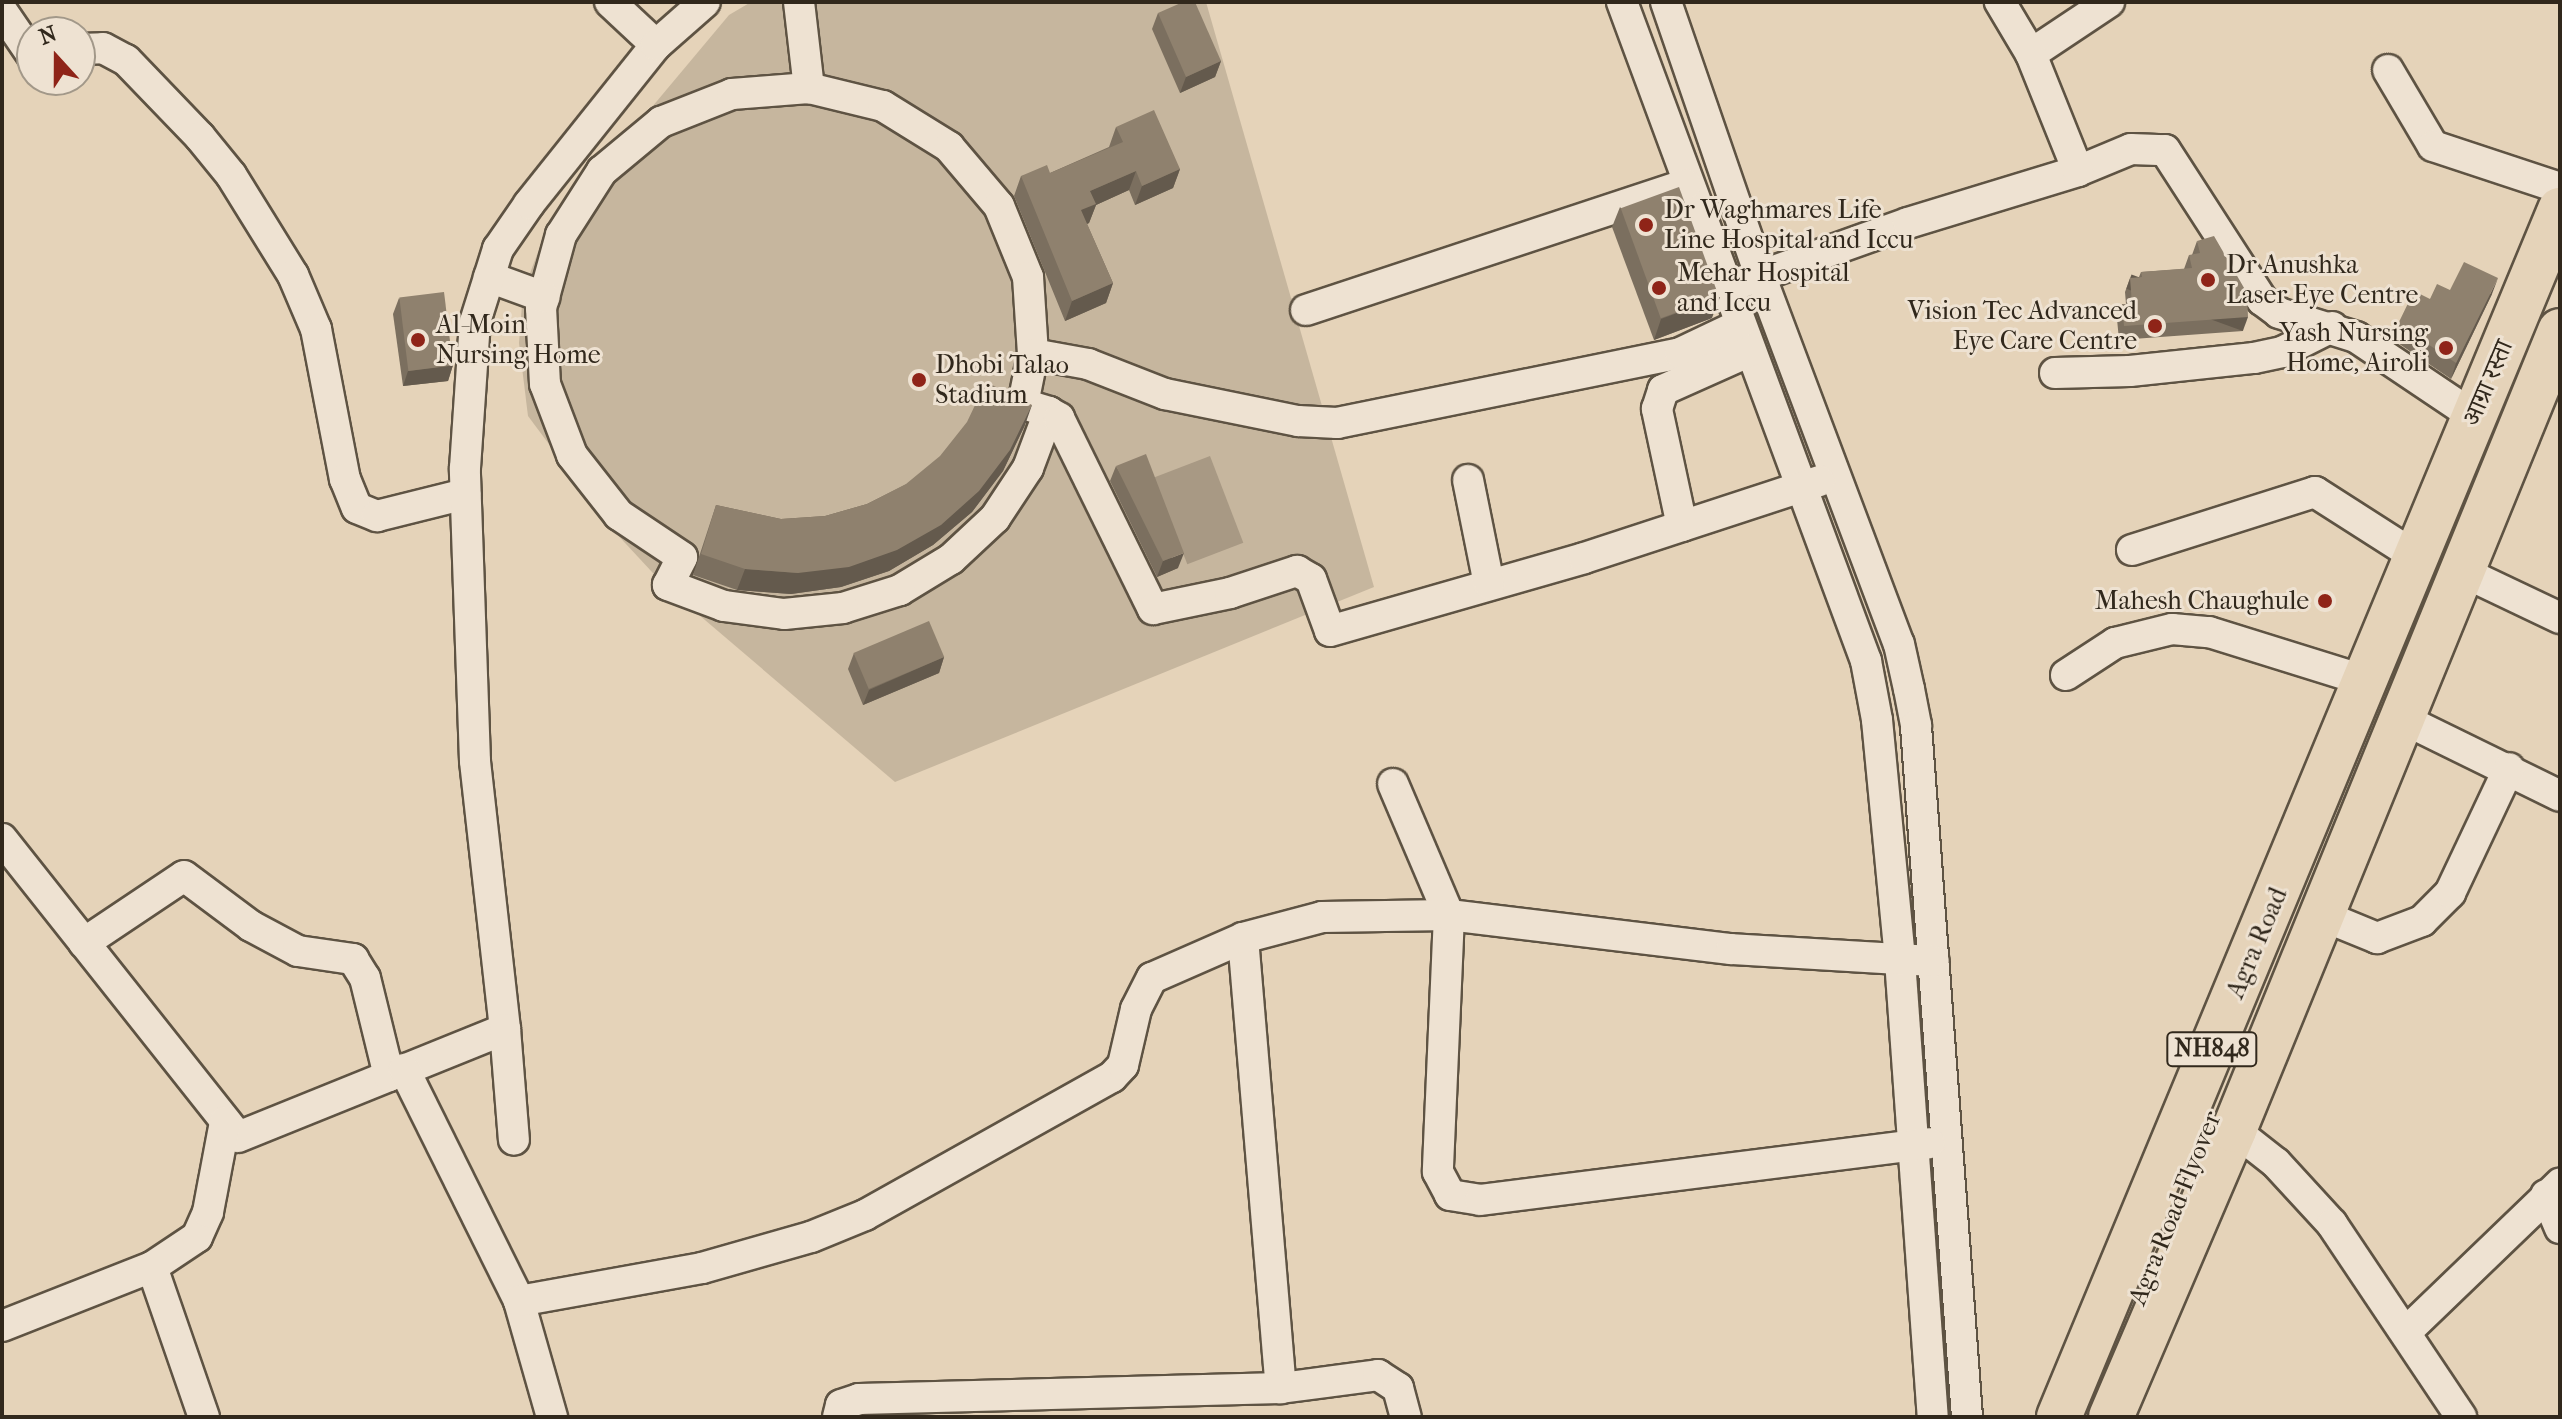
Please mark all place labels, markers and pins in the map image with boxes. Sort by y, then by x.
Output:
place label: Dr Waghmares Life Line Hospital and Iccu [1664,194,1914,256]
marker: Dr Waghmares Life Line Hospital and Iccu [1635,214,1657,236]
place label: Dr Anushka Laser Eye Centre [2226,249,2418,310]
place label: Mehar Hospital and Iccu [1677,257,1850,318]
marker: Dr Anushka Laser Eye Centre [2197,269,2219,291]
marker: Mehar Hospital and Iccu [1648,277,1670,299]
place label: Vision Tec Advanced Eye Care Centre [1907,295,2137,356]
place label: Al-Moin Nursing Home [436,309,601,370]
marker: Vision Tec Advanced Eye Care Centre [2144,315,2166,337]
place label: Yash Nursing Home, Airoli [2279,317,2428,378]
marker: Al-Moin Nursing Home [407,329,429,351]
marker: Yash Nursing Home, Airoli [2435,337,2457,359]
place label: Dhobi Talao Stadium [935,349,1069,410]
marker: Dhobi Talao Stadium [910,371,928,389]
place label: Mahesh Chaughule [2095,585,2309,617]
marker: Mahesh Chaughule [2316,592,2334,610]

